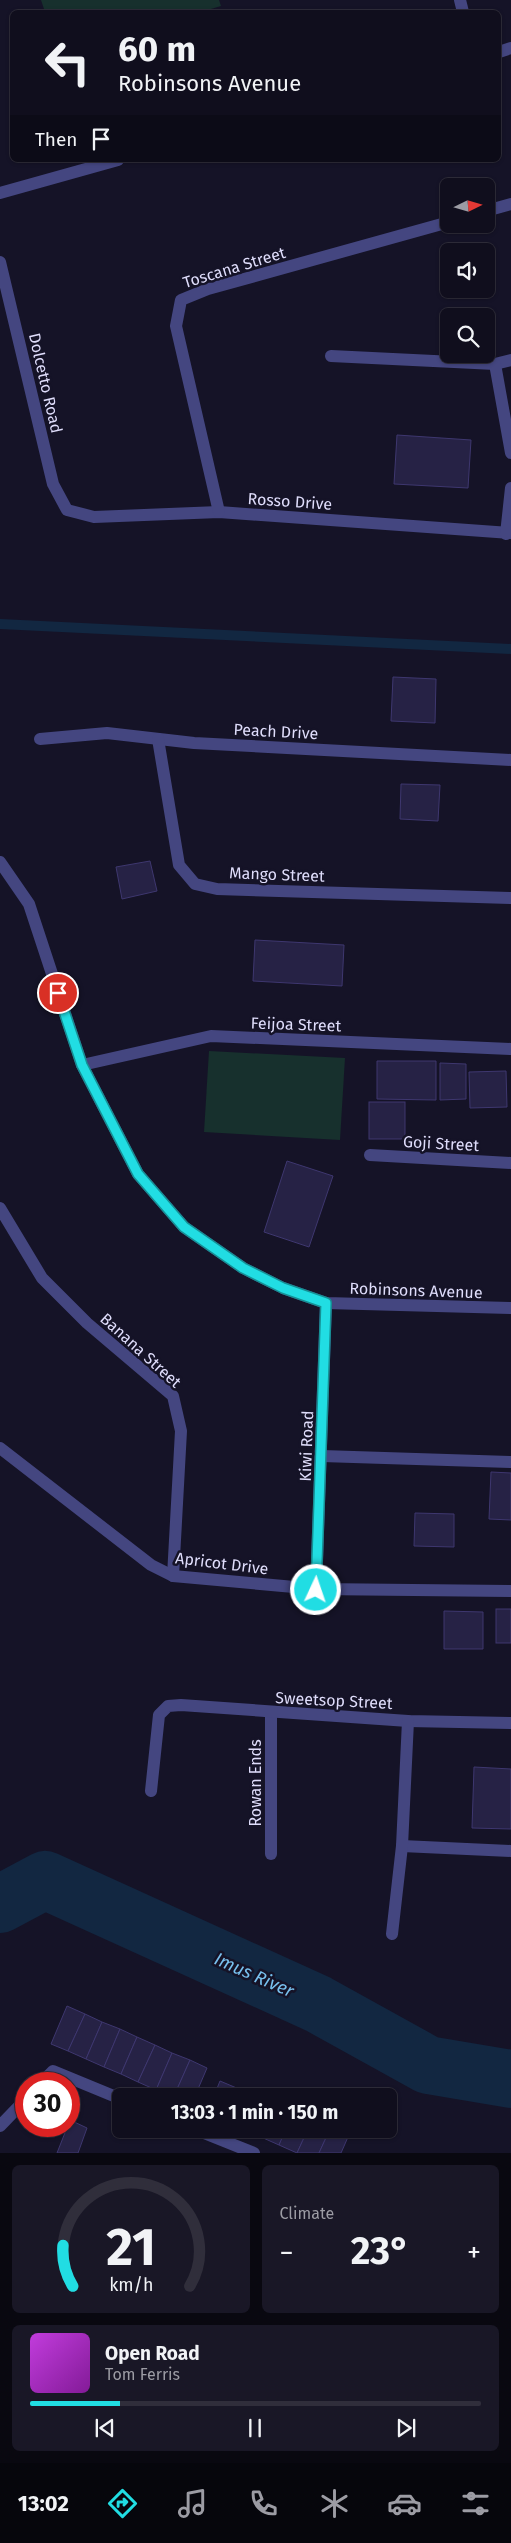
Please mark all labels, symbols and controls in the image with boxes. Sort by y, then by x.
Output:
text: 60 m [118,28,196,70]
icon: left [35,30,100,95]
text: Robinsons Avenue [118,70,301,97]
icon: arrive [87,125,115,153]
text: Then [35,128,77,151]
north arrow [440,178,495,232]
map controls [440,178,495,363]
street label: Toscana Street [181,243,288,292]
button: sound [440,243,495,298]
button: search [440,308,495,363]
street label: Dolcetto Road [25,331,66,435]
street label: Rosso Drive [247,489,333,514]
street label: Peach Drive [233,720,319,743]
street label: Mango Street [229,863,325,886]
pin [37,972,79,1014]
icon: arrive [44,979,72,1007]
street label: Feijoa Street [250,1013,342,1036]
street label: Goji Street [402,1132,480,1155]
street label: Robinsons Avenue [349,1279,483,1302]
street label: Banana Street [96,1309,185,1392]
street label: Kiwi Road [296,1410,317,1482]
street label: Apricot Drive [174,1548,270,1579]
position arrow [289,1563,341,1615]
street label: Sweetsop Street [275,1688,393,1713]
street label: Rowan Ends [246,1739,265,1827]
water label: Imus River [211,1948,298,2003]
speed limit sign: 30 [15,2072,80,2137]
text: 13:03 · 1 min · 150 m [171,2101,338,2124]
text: Climate [280,2204,334,2223]
text: 21 [106,2216,156,2279]
text: 23° [351,2228,410,2274]
text: − [280,2236,294,2269]
text: + [467,2236,481,2269]
text: km/h [109,2274,153,2296]
text: Open Road [105,2342,200,2365]
text: Tom Ferris [105,2365,180,2384]
icon: previous [91,2414,119,2442]
icon: pause [241,2414,269,2442]
icon: next [392,2414,420,2442]
icon: directions [105,2486,140,2521]
icon: music [175,2486,210,2521]
icon: phone [246,2486,281,2521]
icon: climate [317,2486,352,2521]
icon: car [387,2486,422,2521]
icon: filters [458,2486,493,2521]
text: 13:02 [18,2490,69,2517]

